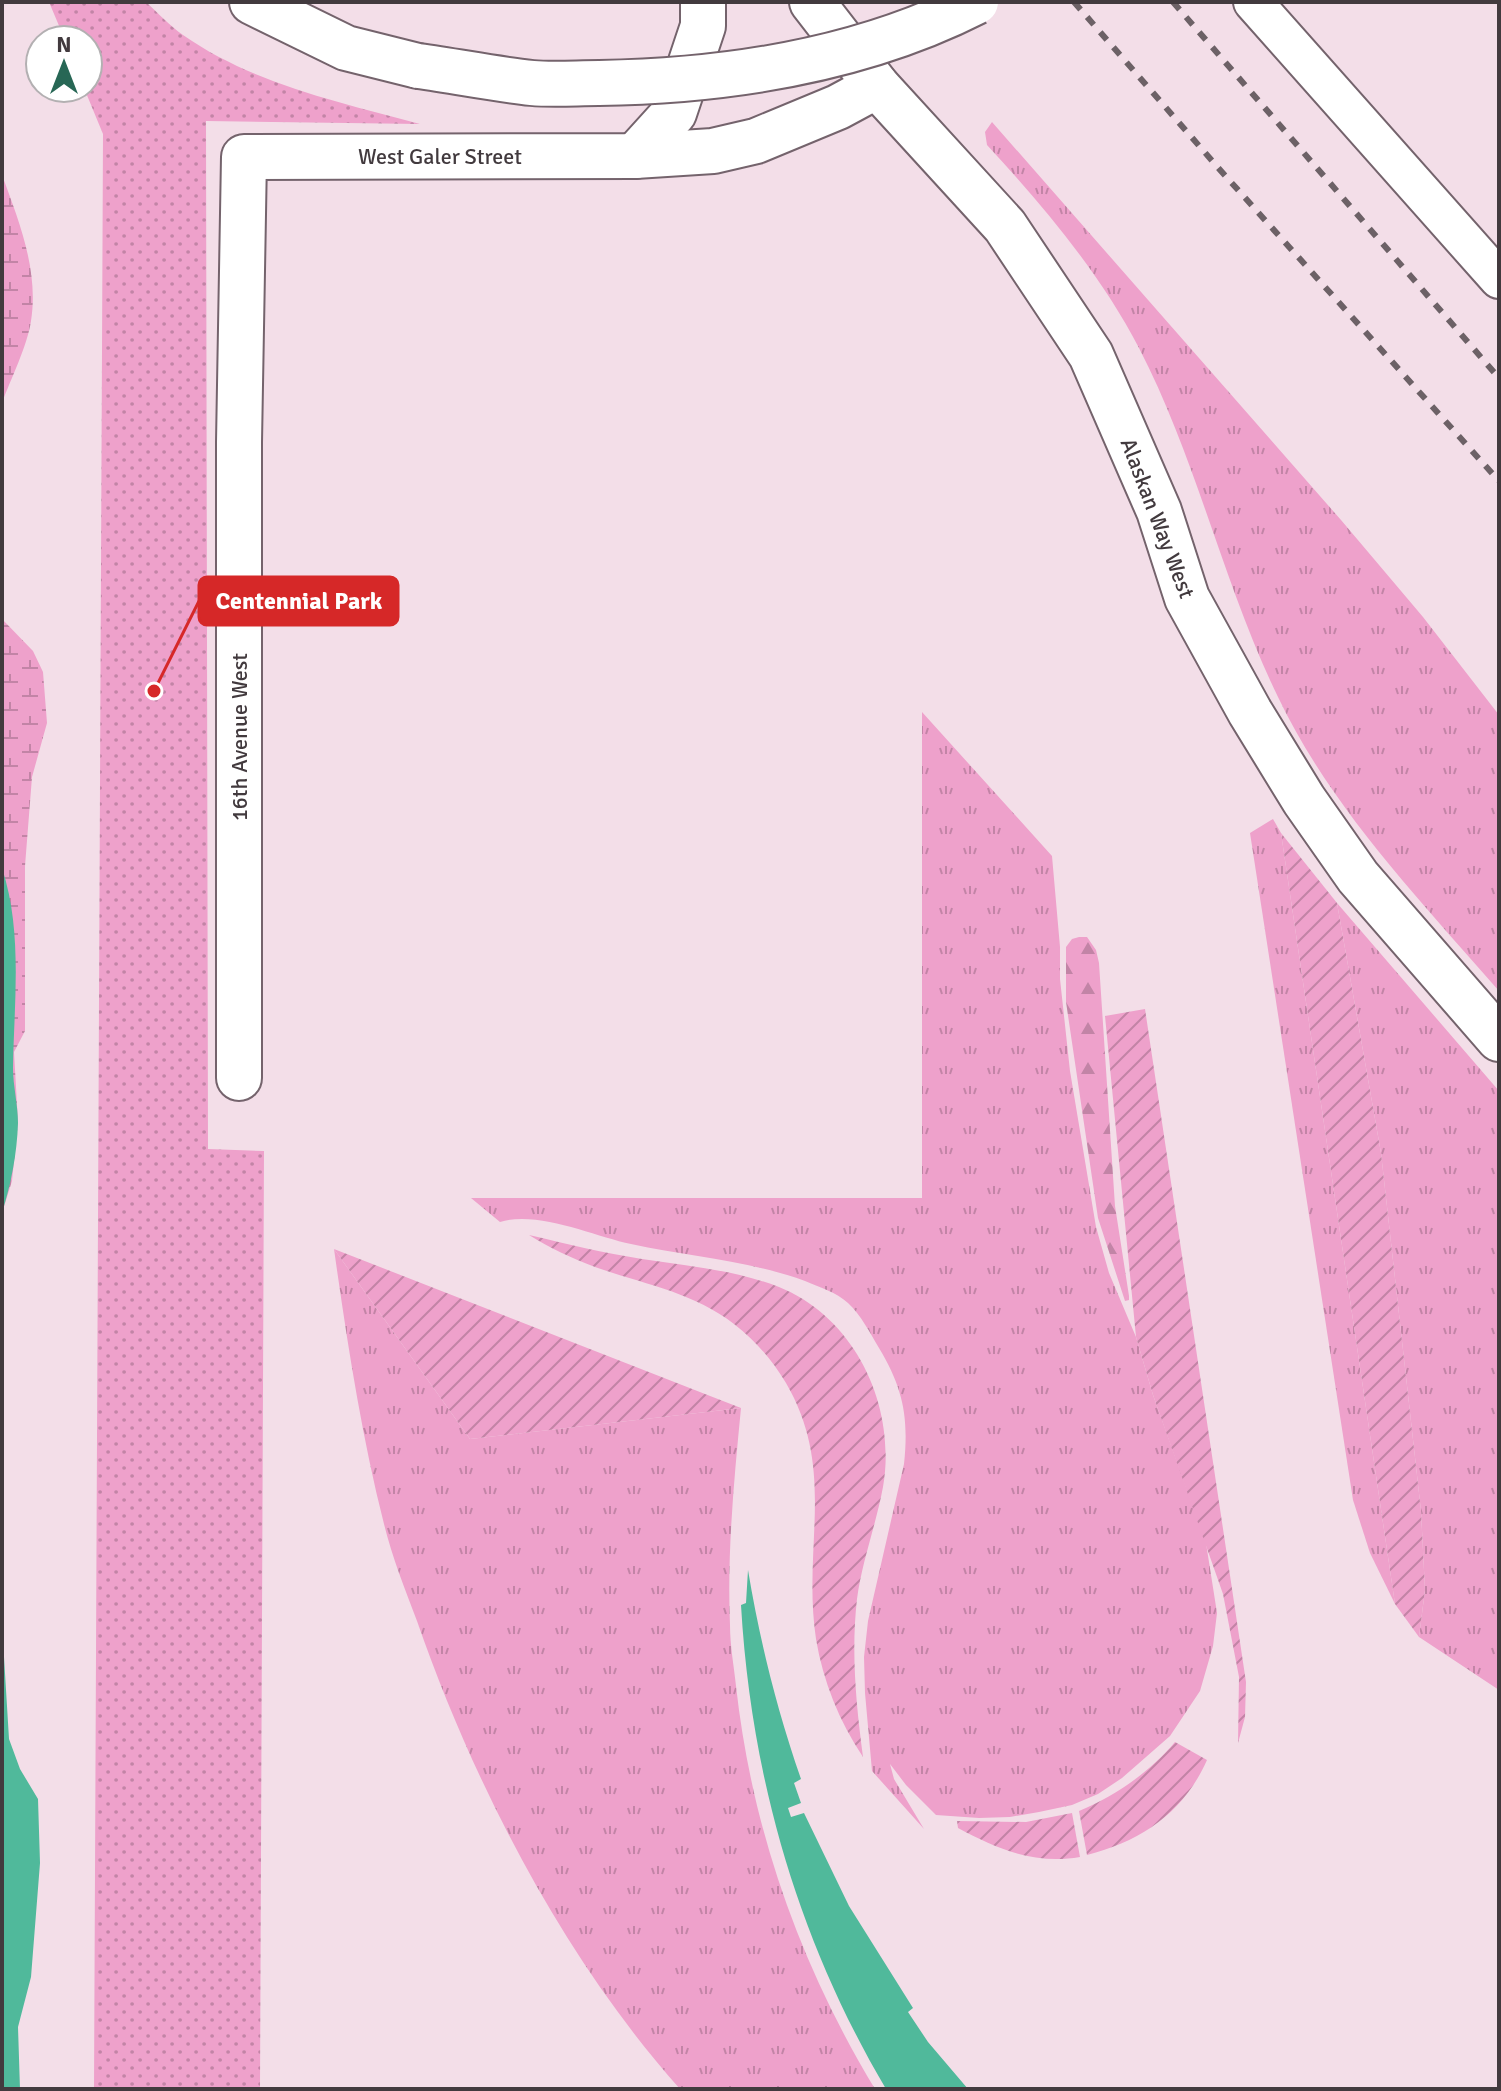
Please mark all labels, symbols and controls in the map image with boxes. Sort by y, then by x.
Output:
north arrow [24,24,104,104]
text: N [56,31,72,58]
street label: West Galer Street [358,143,522,170]
street label: Alaskan Way West [1115,434,1201,602]
callout: Centennial Park [199,577,398,625]
text: Centennial Park [216,586,383,616]
street label: 16th Avenue West [226,653,253,821]

